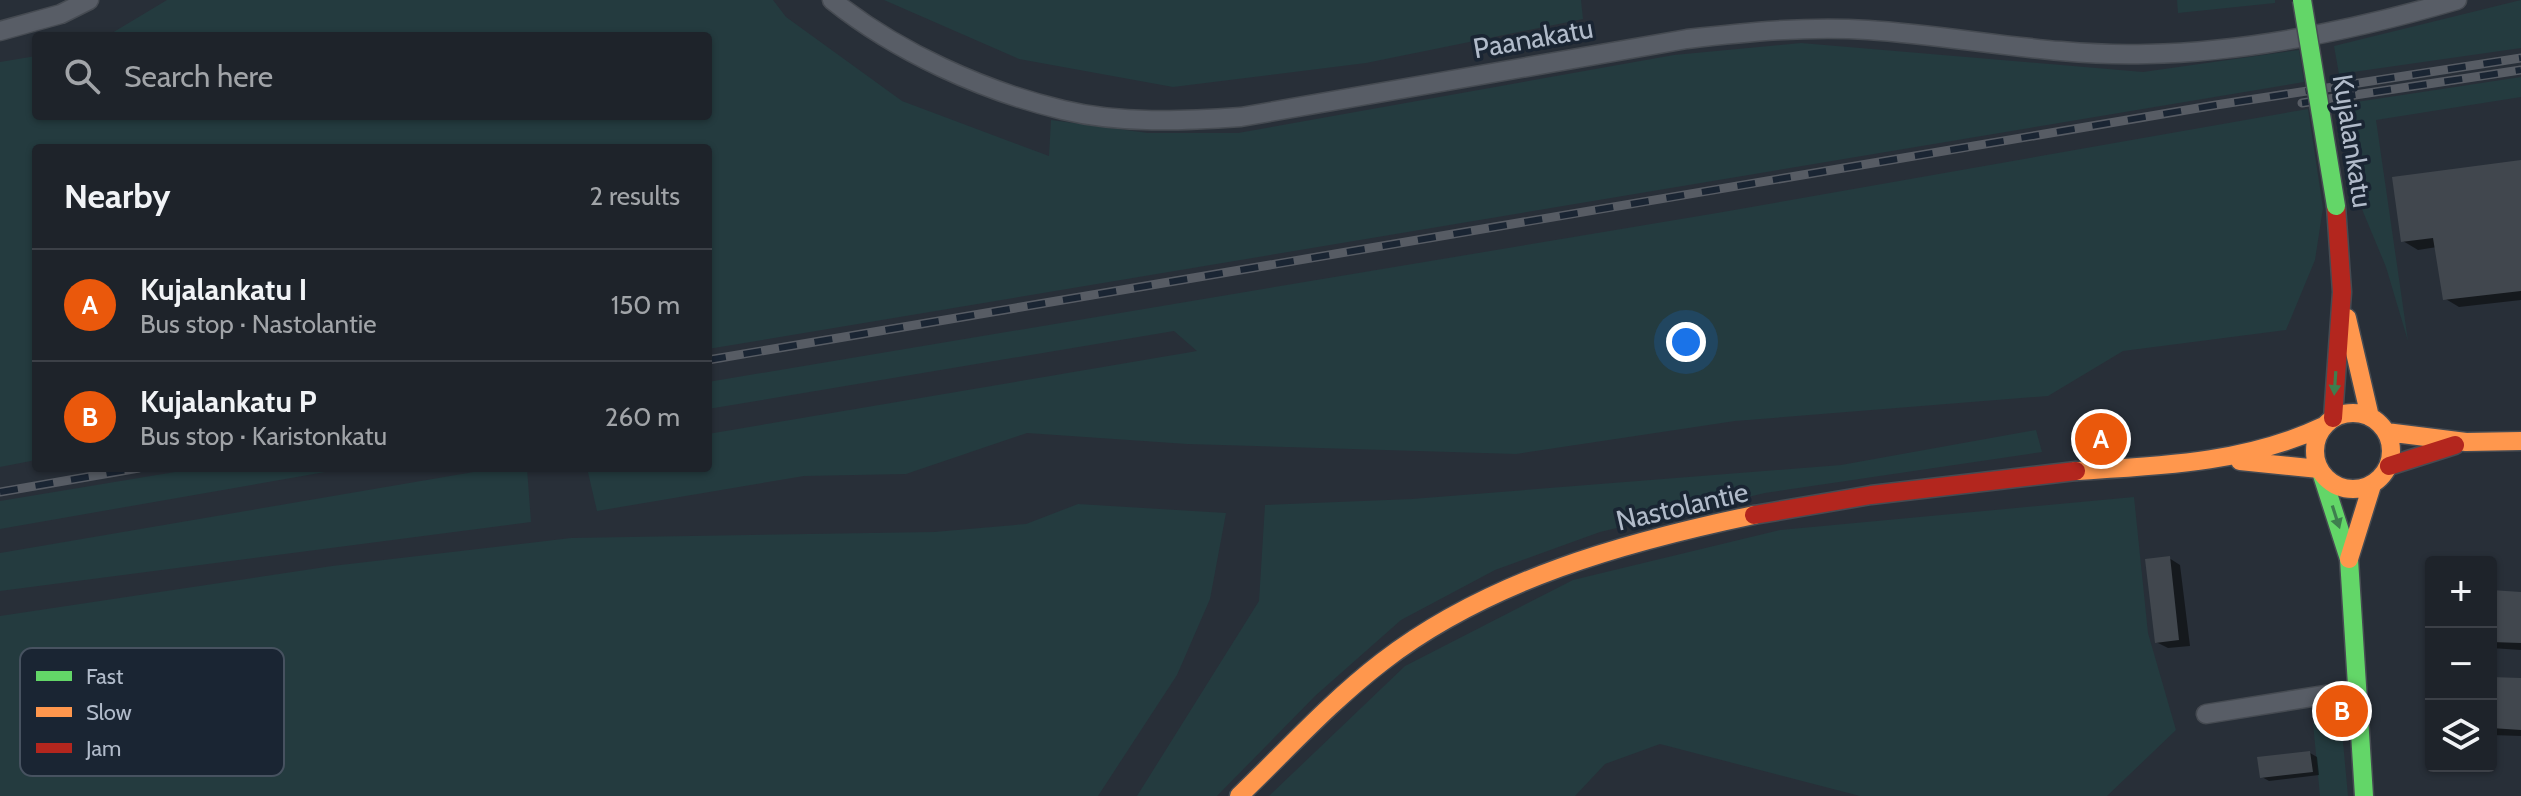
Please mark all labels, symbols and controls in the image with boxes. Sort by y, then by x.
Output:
street label: Paanakatu [1470,11,1596,65]
search box [32,32,712,120]
icon: search [60,54,104,98]
text: Search here [124,58,273,95]
street label: Kujalankatu [2326,72,2380,210]
text: Nearby [64,175,171,217]
text: 2 results [589,180,680,212]
text: Kujalankatu I [140,271,307,308]
text: A [82,289,98,321]
text: 150 m [611,289,680,321]
text: Bus stop · Nastolantie [140,308,377,340]
your location [1666,322,1706,362]
one-way arrow [2328,371,2341,396]
text: Kujalankatu P [140,383,317,420]
text: B [82,401,98,433]
text: 260 m [605,401,680,433]
pin: A [2075,409,2127,469]
text: Bus stop · Karistonkatu [140,420,387,452]
street label: Nastolantie [1613,474,1751,538]
one-way arrow [2330,505,2342,529]
map controls [2425,556,2497,772]
button: + [2425,556,2497,628]
button: − [2425,628,2497,700]
legend [20,648,284,776]
text: Fast [86,663,124,690]
pin: B [2316,681,2368,741]
text: Slow [86,699,132,726]
button: layers [2425,700,2497,772]
text: Jam [85,735,121,762]

